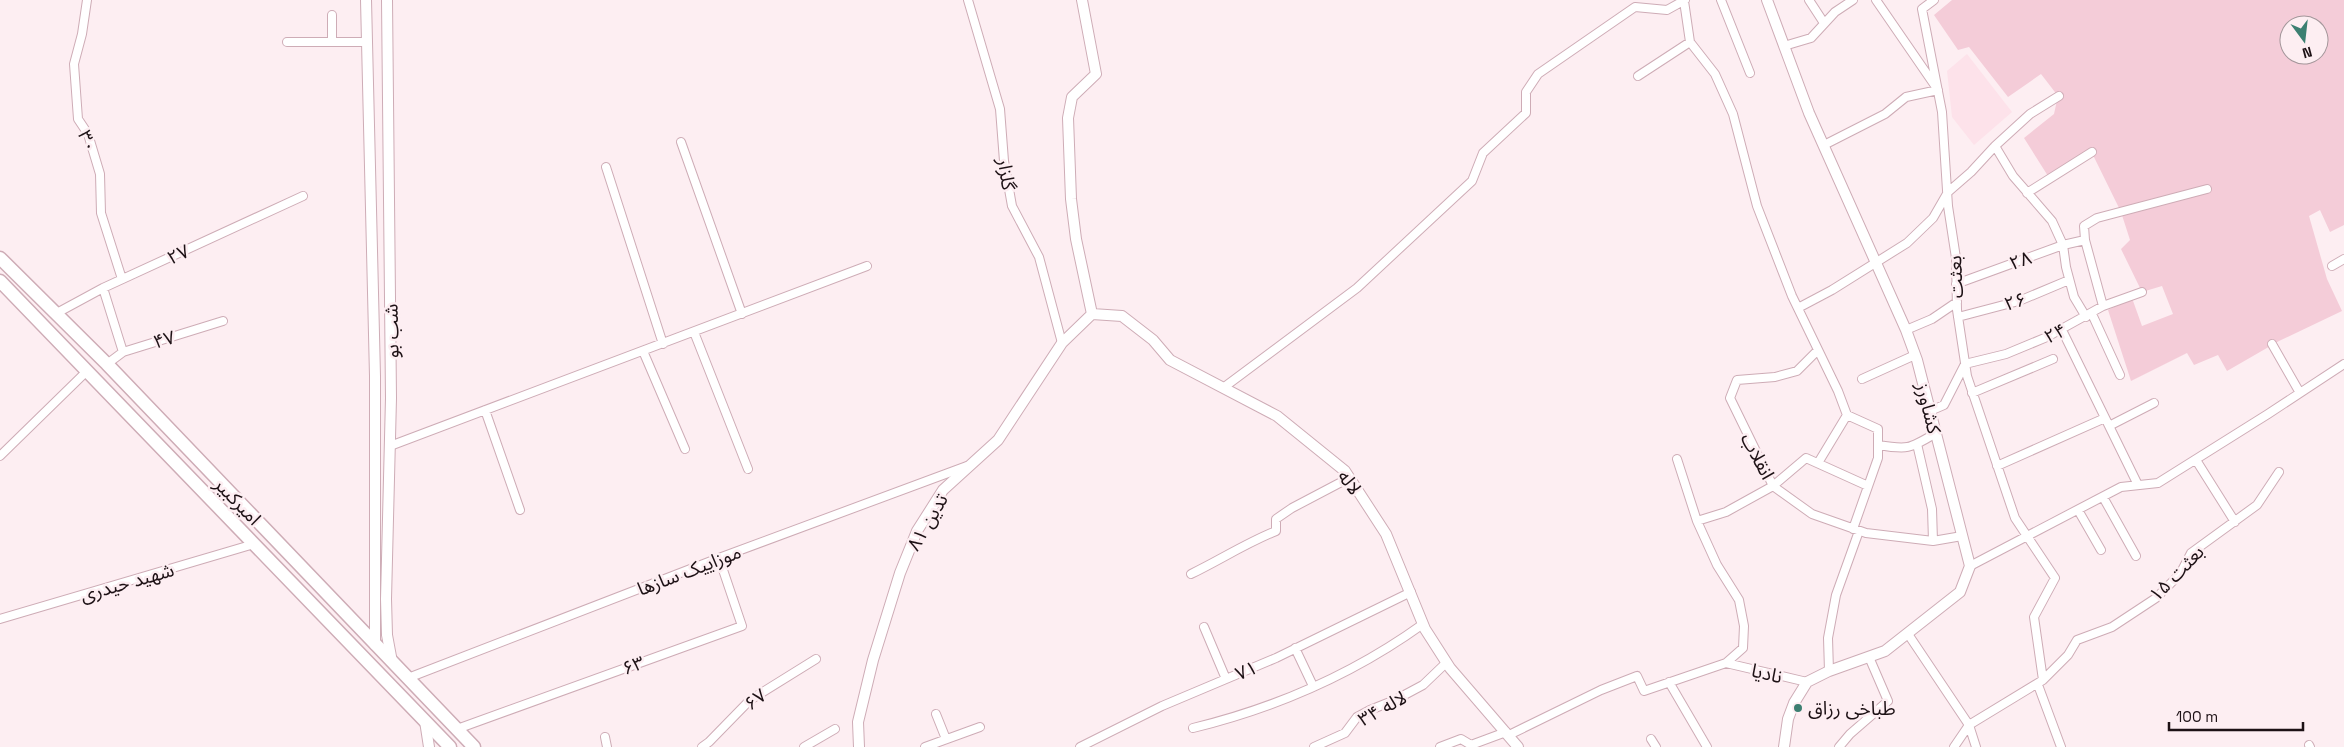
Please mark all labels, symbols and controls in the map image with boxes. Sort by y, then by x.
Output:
north arrow [2279,15,2329,65]
text: N [2300,43,2314,62]
street label: ۳۰ [72,126,103,156]
street label: گلزار [991,155,1022,193]
street label: ۲۷ [163,238,193,270]
street label: ۲۸ [2006,245,2035,276]
street label: بعثت [1942,255,1969,299]
street label: ۲۶ [2001,286,2029,317]
street label: شب بو [379,303,404,359]
street label: ۲۴ [2040,318,2070,349]
street label: ۴۷ [150,324,178,355]
street label: کشاورز [1910,379,1947,437]
street label: انقلاب [1735,429,1780,484]
street label: لاله [1332,465,1367,500]
street label: امیرکبیر [208,471,267,531]
street label: تدین ۸۱ [901,489,954,555]
street label: موزاییک سازها [634,539,745,602]
street label: بعثت ۱۵ [2143,540,2209,607]
street label: شهيد حیدری [77,557,177,608]
street label: ۶۳ [619,650,648,681]
street label: ۷۱ [1231,655,1261,686]
street label: نادیا [1749,658,1785,689]
street label: ۶۷ [739,683,772,716]
street label: لاله ۳۴ [1353,685,1411,732]
place label: طباخی رزاق [1808,696,1896,721]
scale bar [2169,700,2303,732]
marker: طباخی رزاق [1792,702,1804,714]
text: 100 m [2176,707,2218,726]

